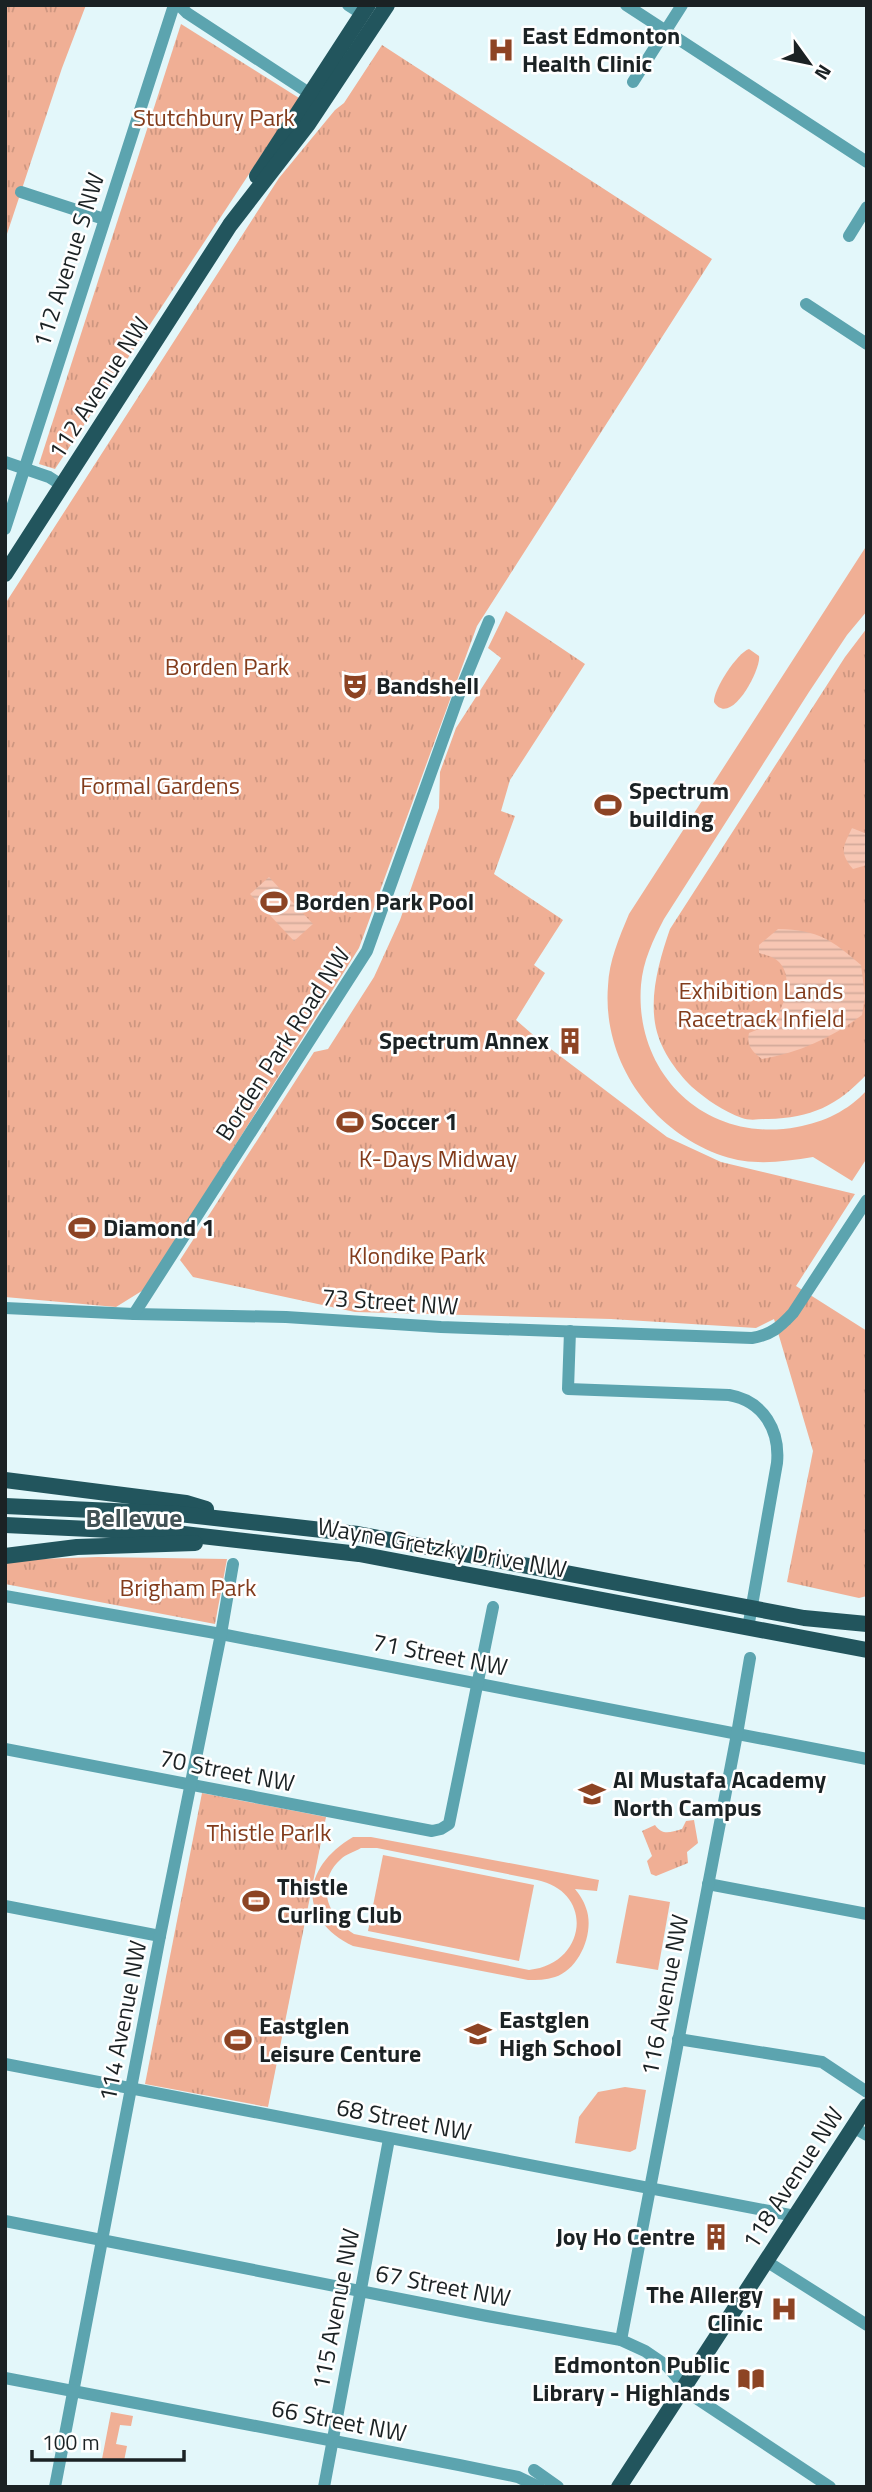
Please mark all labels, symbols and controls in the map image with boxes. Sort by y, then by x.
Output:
place label: East Edmonton Health Clinic [522,17,680,81]
north arrow [774,28,844,98]
hospital icon: East Edmonton Health Clinic [486,35,516,65]
text: N [808,59,839,86]
park label: Stutchbury Park [133,99,296,135]
street label: 112 Avenue S NW [23,168,113,352]
street label: 112 Avenue NW [39,309,158,466]
park label: Borden Park [165,648,290,684]
place label: Bandshell [376,667,479,703]
theatre icon: Bandshell [340,671,370,701]
park label: Formal Gardens [80,767,240,803]
place label: Spectrum building [629,772,729,836]
sports icon: Spectrum building [593,790,623,820]
place label: Borden Park Pool [295,883,474,919]
sports icon: Borden Park Pool [259,887,289,917]
street label: Borden Park Road NW [206,940,358,1147]
park label: Exhibition Lands Racetrack Infield [677,972,845,1036]
place label: Spectrum Annex [379,1022,550,1058]
building icon: Spectrum Annex [555,1026,585,1056]
place label: Soccer 1 [371,1103,458,1139]
sports icon: Soccer 1 [335,1107,365,1137]
park label: K-Days Midway [359,1140,518,1176]
place label: Diamond 1 [103,1209,215,1245]
sports icon: Diamond 1 [67,1213,97,1243]
park label: Klondike Park [348,1237,486,1273]
street label: 73 Street NW [321,1278,460,1324]
district label: Bellevue [86,1498,182,1537]
street label: Wayne Gretzky Drive NW [315,1507,570,1587]
park label: Brigham Park [120,1569,257,1605]
street label: 71 Street NW [370,1623,511,1685]
street label: 70 Street NW [157,1739,298,1801]
place label: Al Mustafa Academy North Campus [613,1761,826,1825]
school or university icon: Al Mustafa Academy North Campus [577,1779,607,1809]
park label: Thistle Parlk [207,1814,332,1850]
place label: Thistle Curling Club [277,1868,402,1932]
sports icon: Thistle Curling Club [241,1886,271,1916]
street label: 116 Avenue NW [631,1911,697,2078]
street label: 114 Avenue NW [89,1937,155,2104]
place label: Eastglen High School [499,2001,622,2065]
place label: Eastglen Leisure Centure [259,2007,421,2071]
school or university icon: Eastglen High School [463,2019,493,2049]
sports icon: Eastglen Leisure Centure [223,2025,253,2055]
street label: 68 Street NW [334,2088,475,2150]
street label: 118 Avenue NW [733,2099,852,2256]
place label: Joy Ho Centre [556,2218,695,2254]
building icon: Joy Ho Centre [701,2222,731,2252]
street label: 115 Avenue NW [302,2225,368,2392]
street label: 67 Street NW [373,2254,514,2316]
place label: The Allergy Clinic [646,2276,763,2340]
hospital icon: The Allergy Clinic [769,2294,799,2324]
place label: Edmonton Public Library - Highlands [532,2346,730,2410]
library icon: Edmonton Public Library - Highlands [736,2364,766,2394]
street label: 66 Street NW [269,2389,410,2451]
scale bar [32,2418,184,2462]
text: 100 m [42,2426,99,2458]

